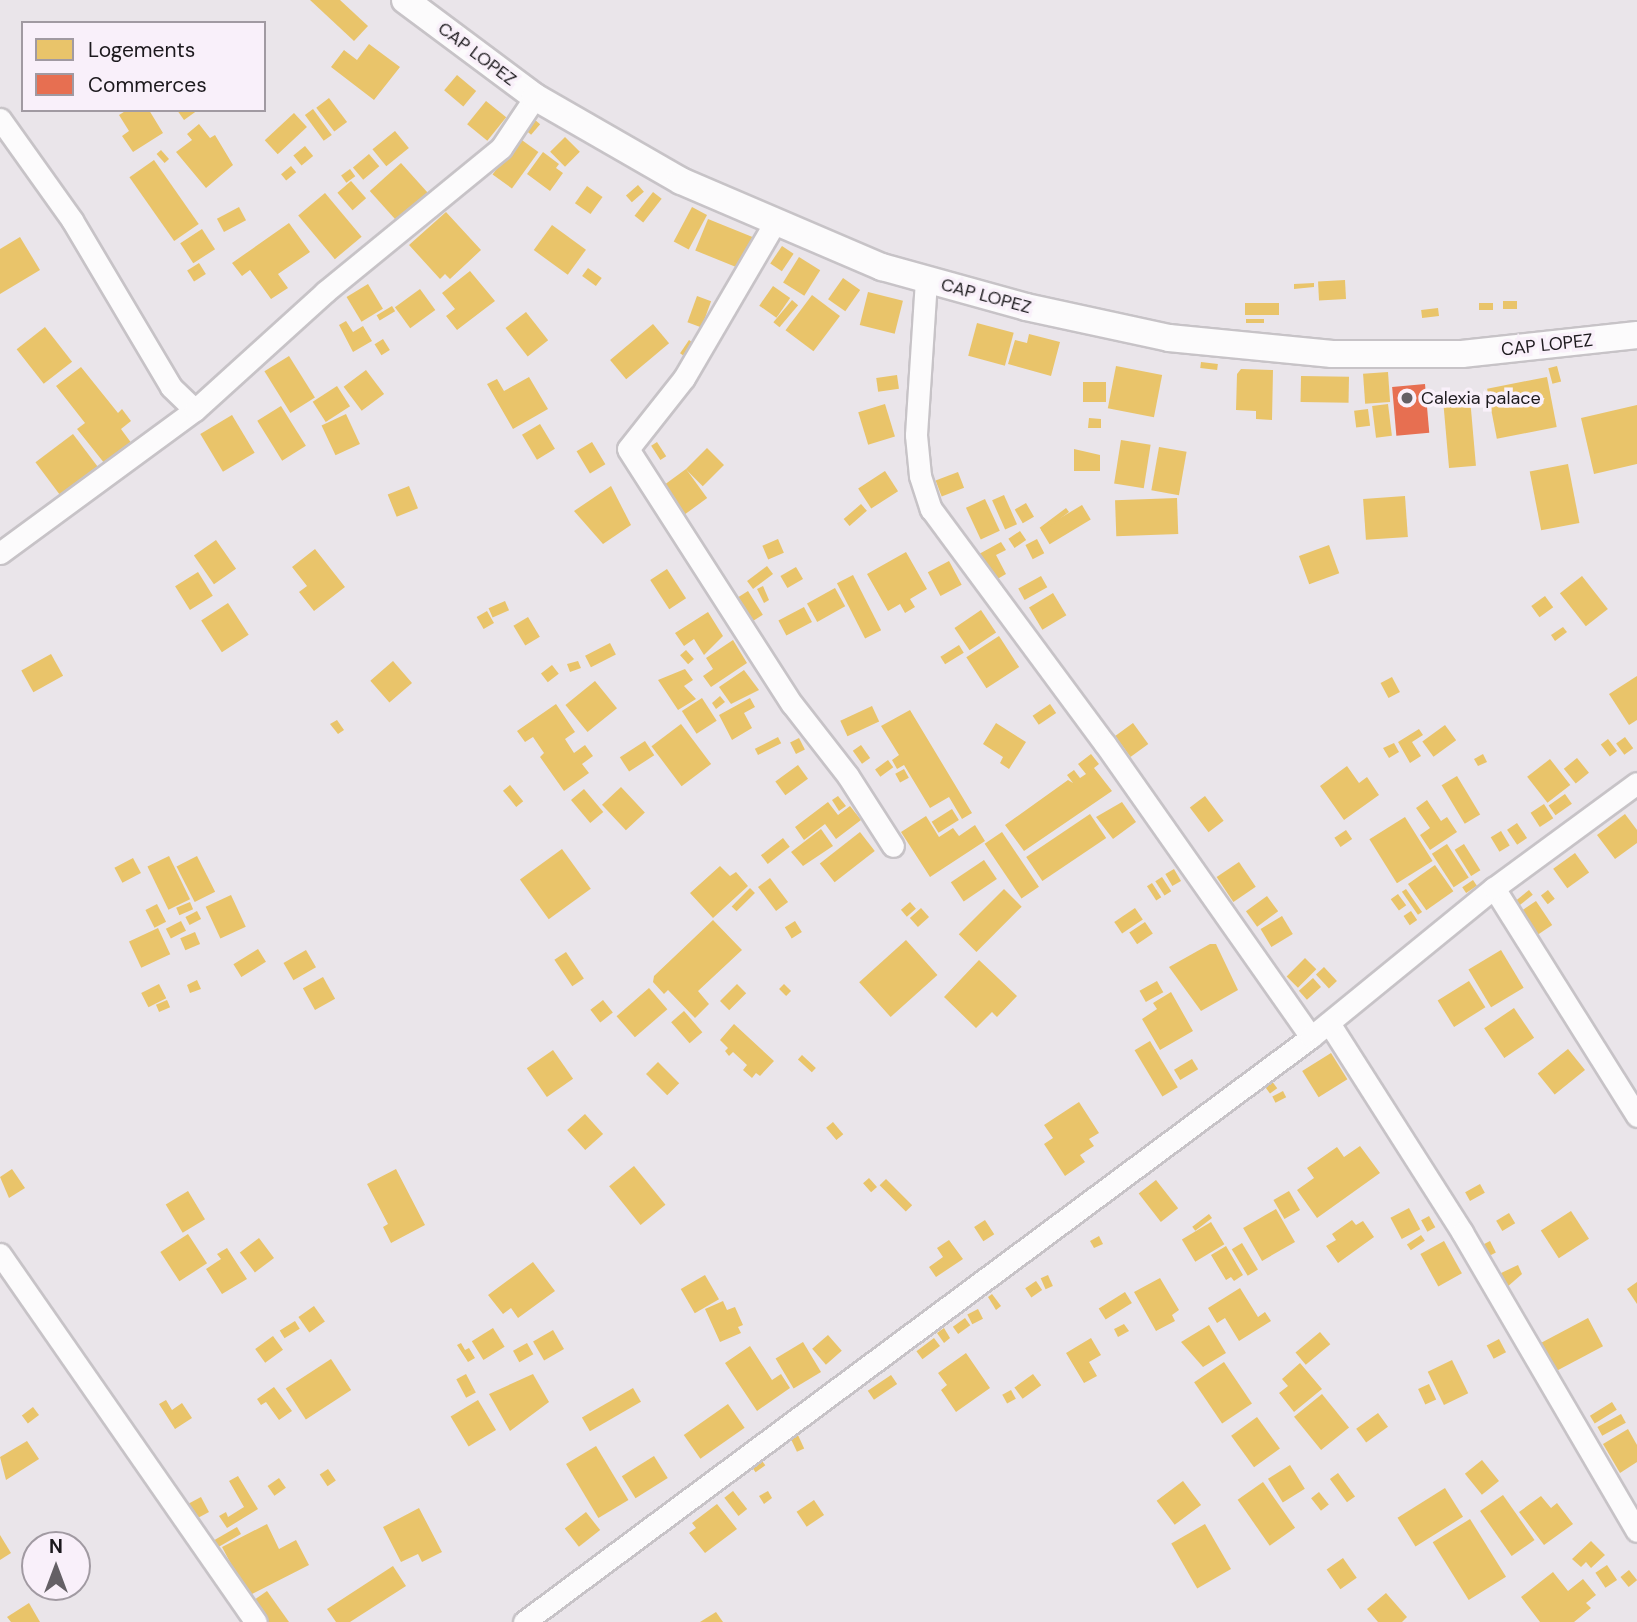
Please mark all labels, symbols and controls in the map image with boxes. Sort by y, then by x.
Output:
street label: CAP LOPEZ [434,18,520,90]
legend [21,21,266,112]
text: Logements [88,36,195,64]
text: Commerces [88,71,207,99]
street label: CAP LOPEZ [939,274,1033,318]
street label: CAP LOPEZ [1500,329,1594,361]
place label: Calexia palace [1421,387,1541,409]
marker: Calexia palace [1399,390,1415,406]
north arrow [21,1531,91,1601]
text: N [49,1534,63,1559]

